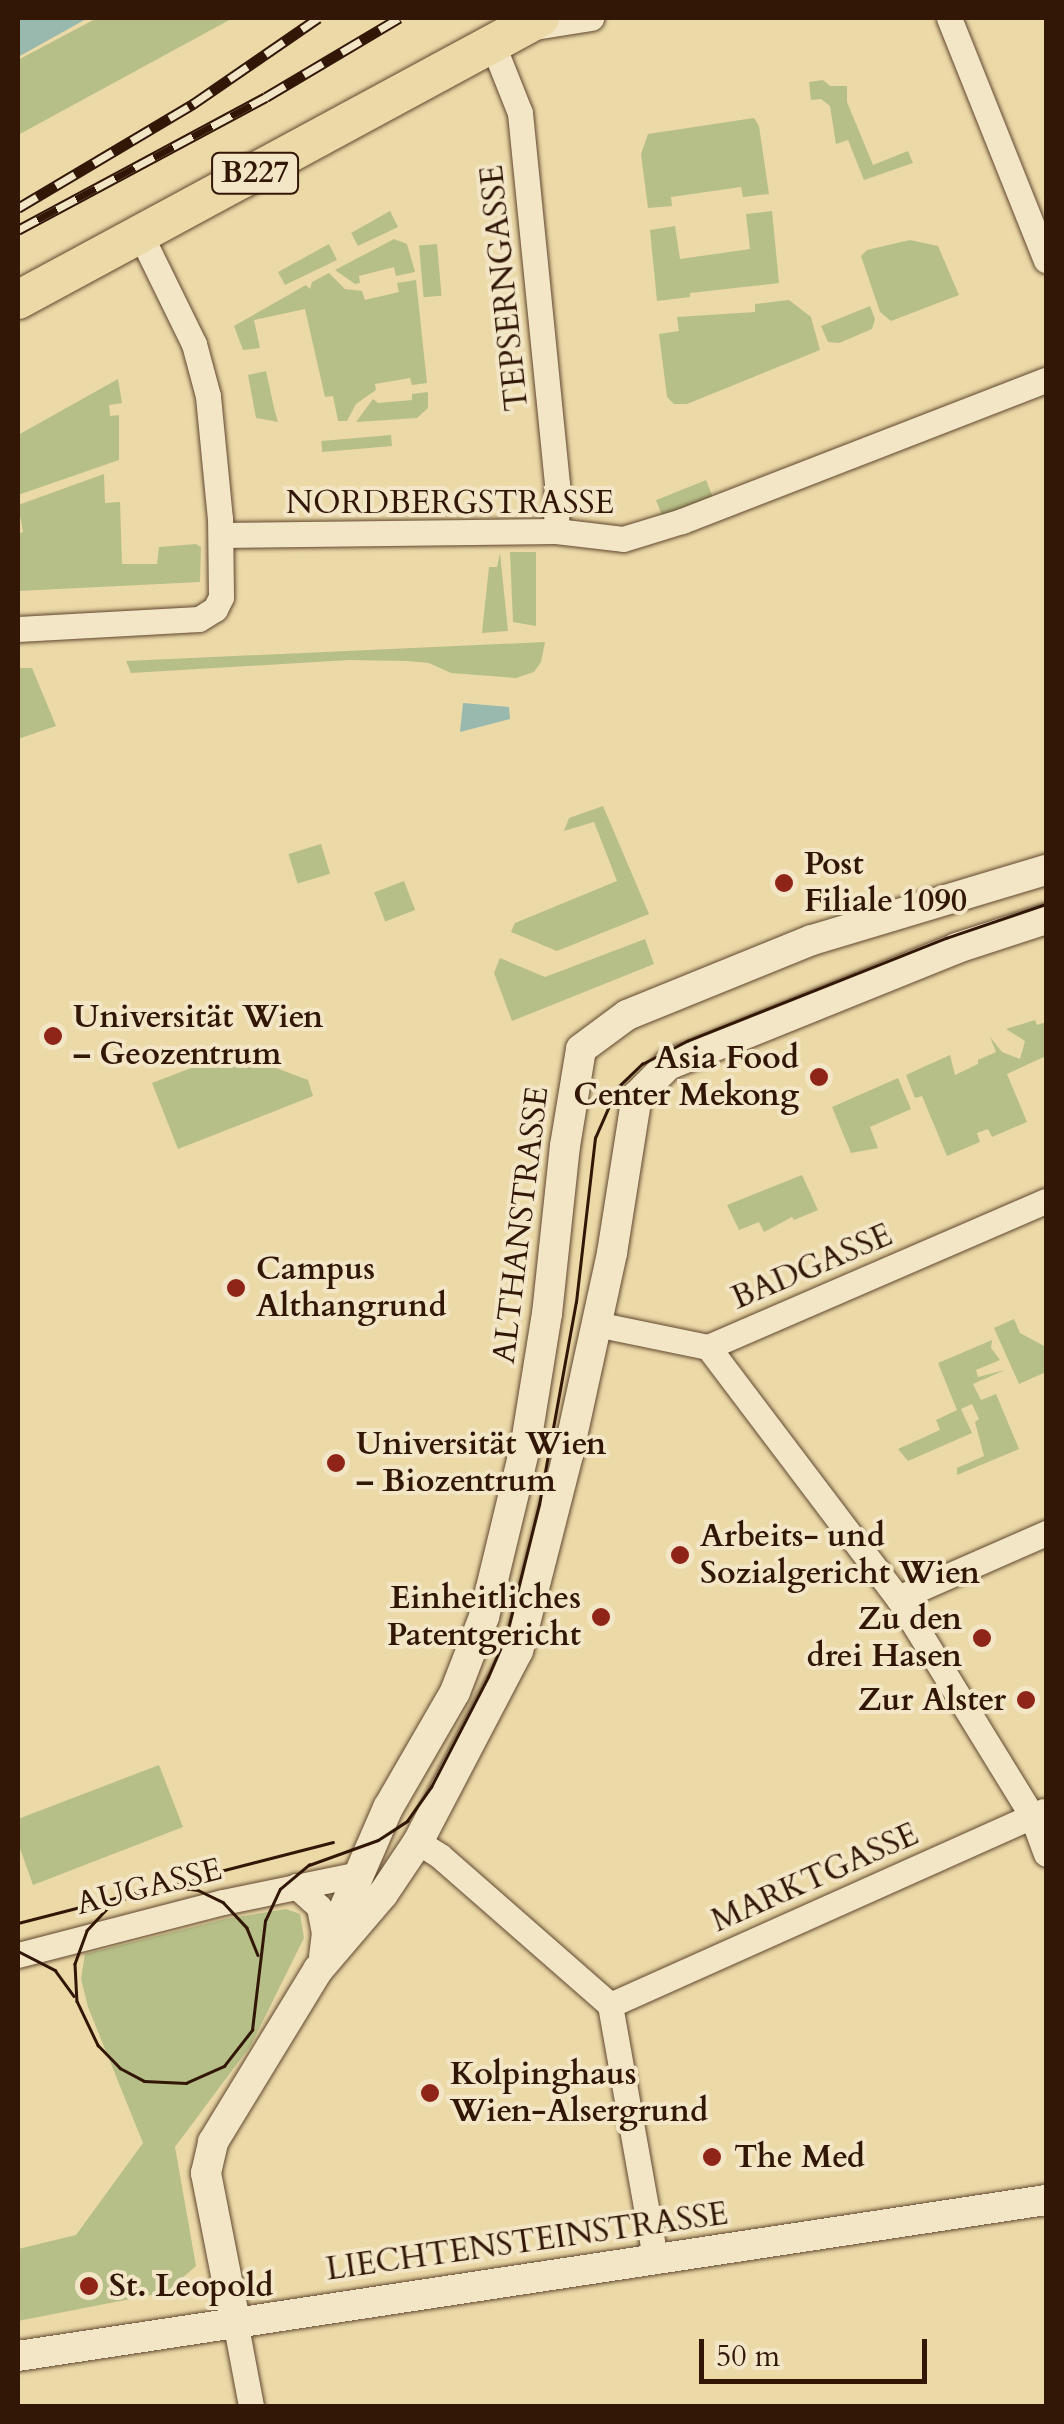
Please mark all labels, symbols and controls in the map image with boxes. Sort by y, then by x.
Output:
road number: B227 [210,148,300,198]
street label: TEPSERNGASSE [473,163,537,413]
street label: NORDBERGSTRASSE [286,484,614,522]
place label: Post Filiale 1090 [804,846,967,921]
marker: Post Filiale 1090 [773,872,795,894]
place label: Universität Wien – Geozentrum [73,999,323,1074]
marker: Universität Wien – Geozentrum [42,1025,64,1047]
place label: Asia Food Center Mekong [573,1040,799,1115]
marker: Asia Food Center Mekong [808,1066,830,1088]
street label: ALTHANSTRASSE [485,1084,557,1366]
street label: BADGASSE [726,1216,898,1318]
place label: Campus Althangrund [256,1251,447,1326]
marker: Campus Althangrund [225,1277,247,1299]
place label: Universität Wien – Biozentrum [356,1426,606,1501]
marker: Universität Wien – Biozentrum [325,1452,347,1474]
place label: Arbeits- und Sozialgericht Wien [700,1518,980,1593]
marker: Arbeits- und Sozialgericht Wien [669,1544,691,1566]
place label: Einheitliches Patentgericht [387,1580,581,1655]
place label: Zu den drei Hasen [806,1601,962,1676]
marker: Einheitliches Patentgericht [590,1606,612,1628]
marker: Zu den drei Hasen [971,1627,993,1649]
place label: Zur Alster [858,1681,1006,1719]
marker: Zur Alster [1015,1689,1037,1711]
street label: MARKTGASSE [706,1815,924,1941]
street label: AUGASSE [72,1850,226,1924]
place label: Kolpinghaus Wien-Alsergrund [450,2056,708,2131]
marker: Kolpinghaus Wien-Alsergrund [419,2082,441,2104]
place label: The Med [734,2138,865,2176]
marker: The Med [699,2144,725,2170]
street label: LIECHTENSTEINSTRASSE [324,2195,730,2289]
place label: St. Leopold [109,2267,274,2305]
marker: St. Leopold [78,2275,100,2297]
scale bar [704,2319,932,2381]
text: 50 m [716,2336,780,2377]

